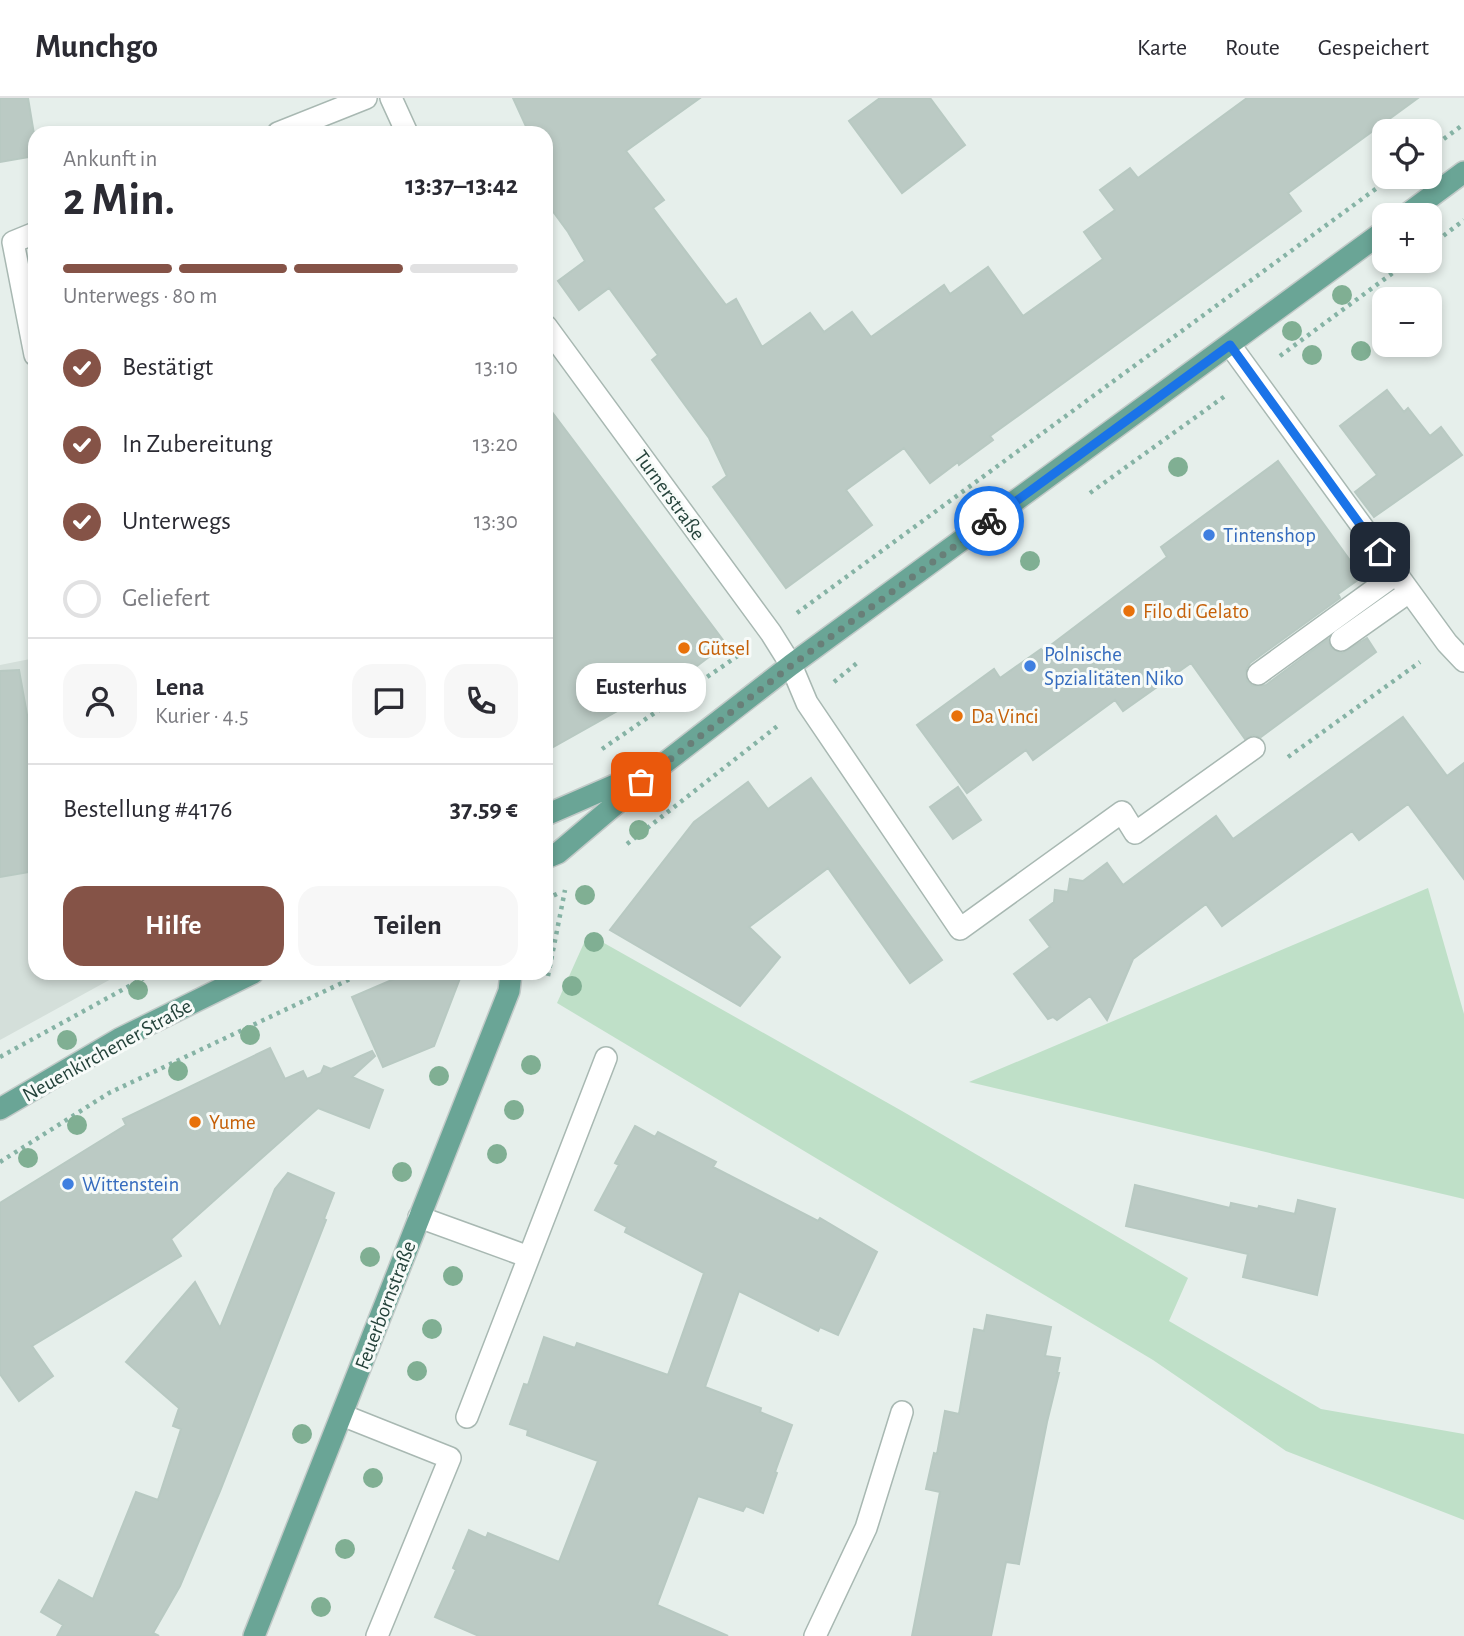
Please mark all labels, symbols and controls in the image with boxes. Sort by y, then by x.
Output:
text: Munchgo [35,31,158,64]
text: Karte [1137,36,1187,60]
text: Route [1225,36,1280,60]
text: Gespeichert [1318,36,1429,60]
map controls [1372,119,1442,357]
button: locate [1372,119,1442,189]
text: Ankunft in [63,148,157,171]
text: 13:37–13:42 [405,172,518,198]
text: 2 Min. [63,177,175,223]
button: + [1372,203,1442,273]
text: Unterwegs · 80 m [63,285,218,308]
button: − [1372,287,1442,357]
icon: check [63,349,101,387]
text: Bestätigt [122,354,213,380]
text: 13:10 [475,356,518,379]
icon: check [63,426,101,464]
text: In Zubereitung [122,431,272,457]
text: 13:20 [473,433,518,456]
street label: Turnerstraße [630,446,709,544]
courier [954,486,1024,556]
icon: bike [970,502,1008,540]
icon: check [63,503,101,541]
text: Unterwegs [122,508,231,534]
text: 13:30 [474,510,518,533]
pin [1350,522,1410,582]
place label: Tintenshop [1223,525,1316,546]
marker: Tintenshop [1201,527,1217,543]
icon: home [1361,533,1399,571]
text: Geliefert [122,585,210,611]
place label: Filo di Gelato [1143,601,1249,622]
marker: Filo di Gelato [1121,603,1137,619]
place label: Gütsel [698,638,750,659]
marker: Gütsel [676,640,692,656]
place label: Polnische Spzialitäten Niko [1044,644,1184,689]
marker: Polnische Spzialitäten Niko [1022,658,1038,674]
callout: Eusterhus [576,663,706,712]
button: person [63,664,137,738]
button: chat [352,664,426,738]
button: phone [444,664,518,738]
text: Lena [155,674,205,700]
text: Eusterhus [595,676,687,699]
text: Kurier · 4.5 [155,705,249,728]
place label: Da Vinci [971,706,1039,727]
marker: Da Vinci [949,708,965,724]
pin [611,752,671,812]
icon: bag [622,763,660,801]
text: Bestellung #4176 [63,796,232,822]
text: 37.59 € [450,796,518,822]
button: Hilfe [63,886,284,966]
button: Teilen [298,886,518,966]
street label: Neuenkirchener Straße [19,995,195,1106]
place label: Yume [209,1112,256,1133]
marker: Yume [187,1114,203,1130]
place label: Wittenstein [82,1174,179,1195]
marker: Wittenstein [60,1176,76,1192]
street label: Feuerbornstraße [351,1238,420,1372]

